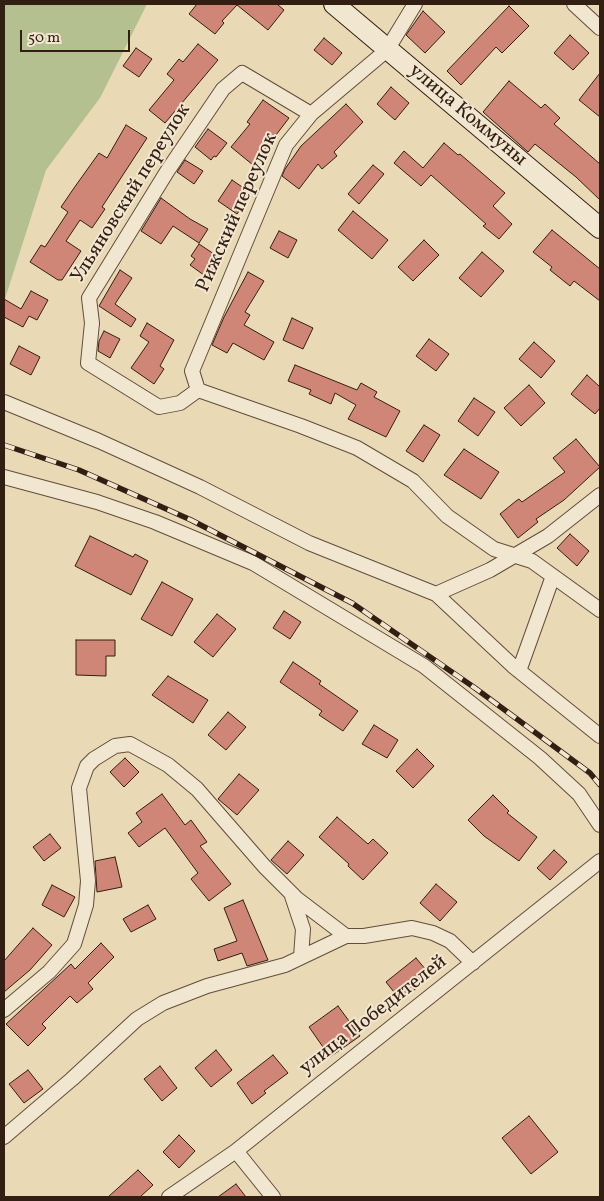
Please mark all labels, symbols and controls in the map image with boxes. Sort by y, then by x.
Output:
scale bar [22,20,132,52]
text: 50 m [28,28,60,49]
street label: улица Коммуны [403,60,531,172]
street label: Ульяновский переулок [67,100,197,288]
street label: Рижский переулок [192,130,284,296]
street label: улица Победителей [295,951,453,1081]

